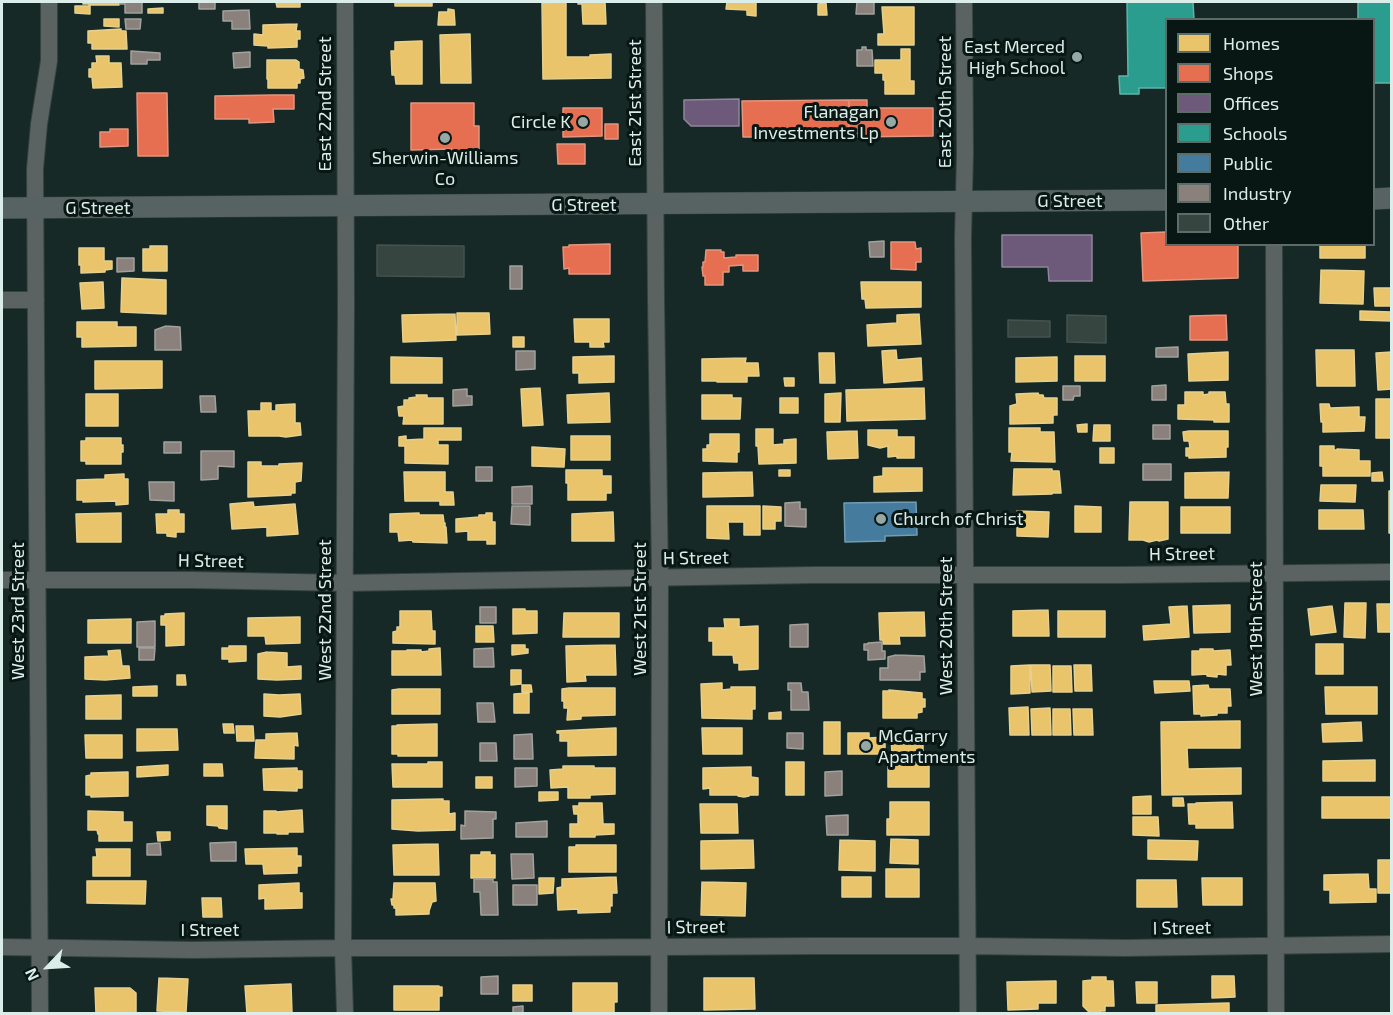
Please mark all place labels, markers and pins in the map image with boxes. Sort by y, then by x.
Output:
place label: East Merced High School [964,36,1065,78]
marker: East Merced High School [1070,50,1084,64]
place label: Flanagan Investments Lp [753,101,879,144]
place label: Circle K [511,111,571,133]
marker: Circle K [576,115,590,129]
marker: Flanagan Investments Lp [884,115,898,129]
marker: Sherwin-Williams Co [438,131,452,145]
place label: Sherwin-Williams Co [372,147,518,190]
place label: Church of Christ [893,508,1024,530]
marker: Church of Christ [874,512,888,526]
place label: McGarry Apartments [878,725,975,768]
marker: McGarry Apartments [859,739,873,753]

